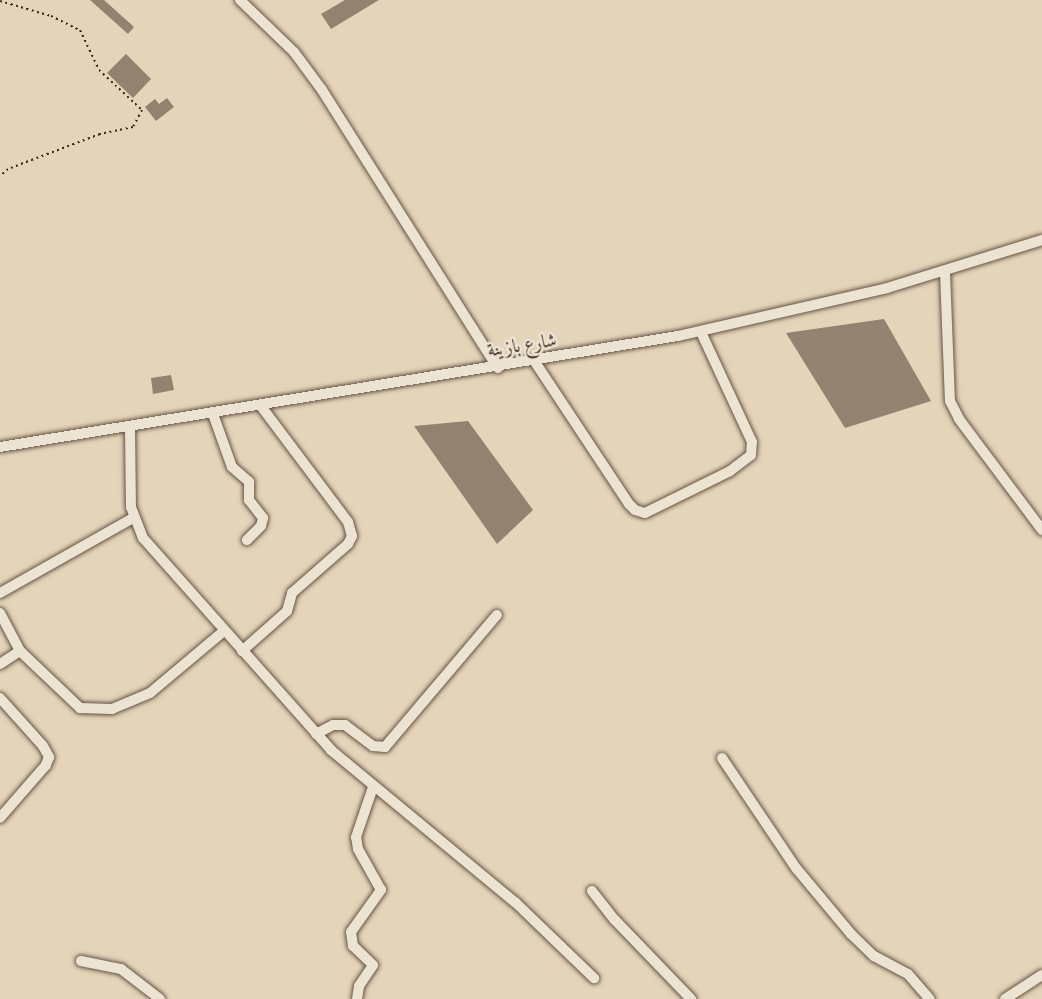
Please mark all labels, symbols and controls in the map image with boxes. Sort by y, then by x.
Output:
street label: شارع بازينة [486,329,558,363]

